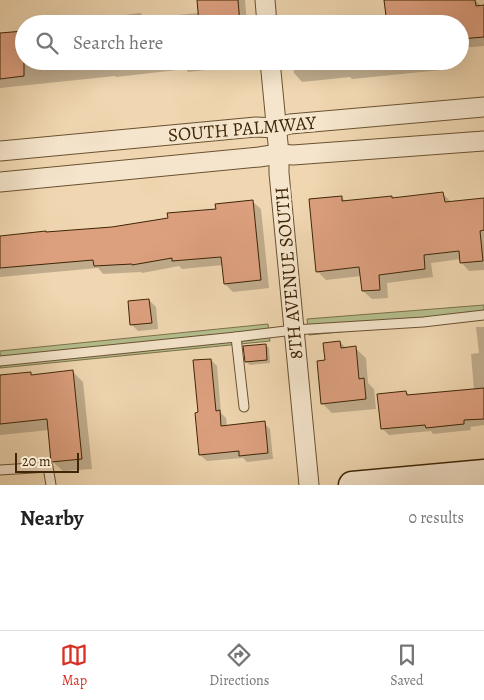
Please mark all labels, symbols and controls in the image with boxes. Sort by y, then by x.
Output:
search box [15,15,469,70]
icon: search [33,29,61,57]
text: Search here [73,30,163,56]
street label: SOUTH PALMWAY [167,110,318,148]
street label: 8TH AVENUE SOUTH [268,186,310,360]
scale bar [15,450,79,473]
text: 20 m [22,452,51,471]
text: Nearby [20,504,83,532]
text: 0 results [408,507,464,529]
tab: Map [60,641,88,690]
tab: Directions [209,641,269,690]
tab: Saved [390,641,424,690]

